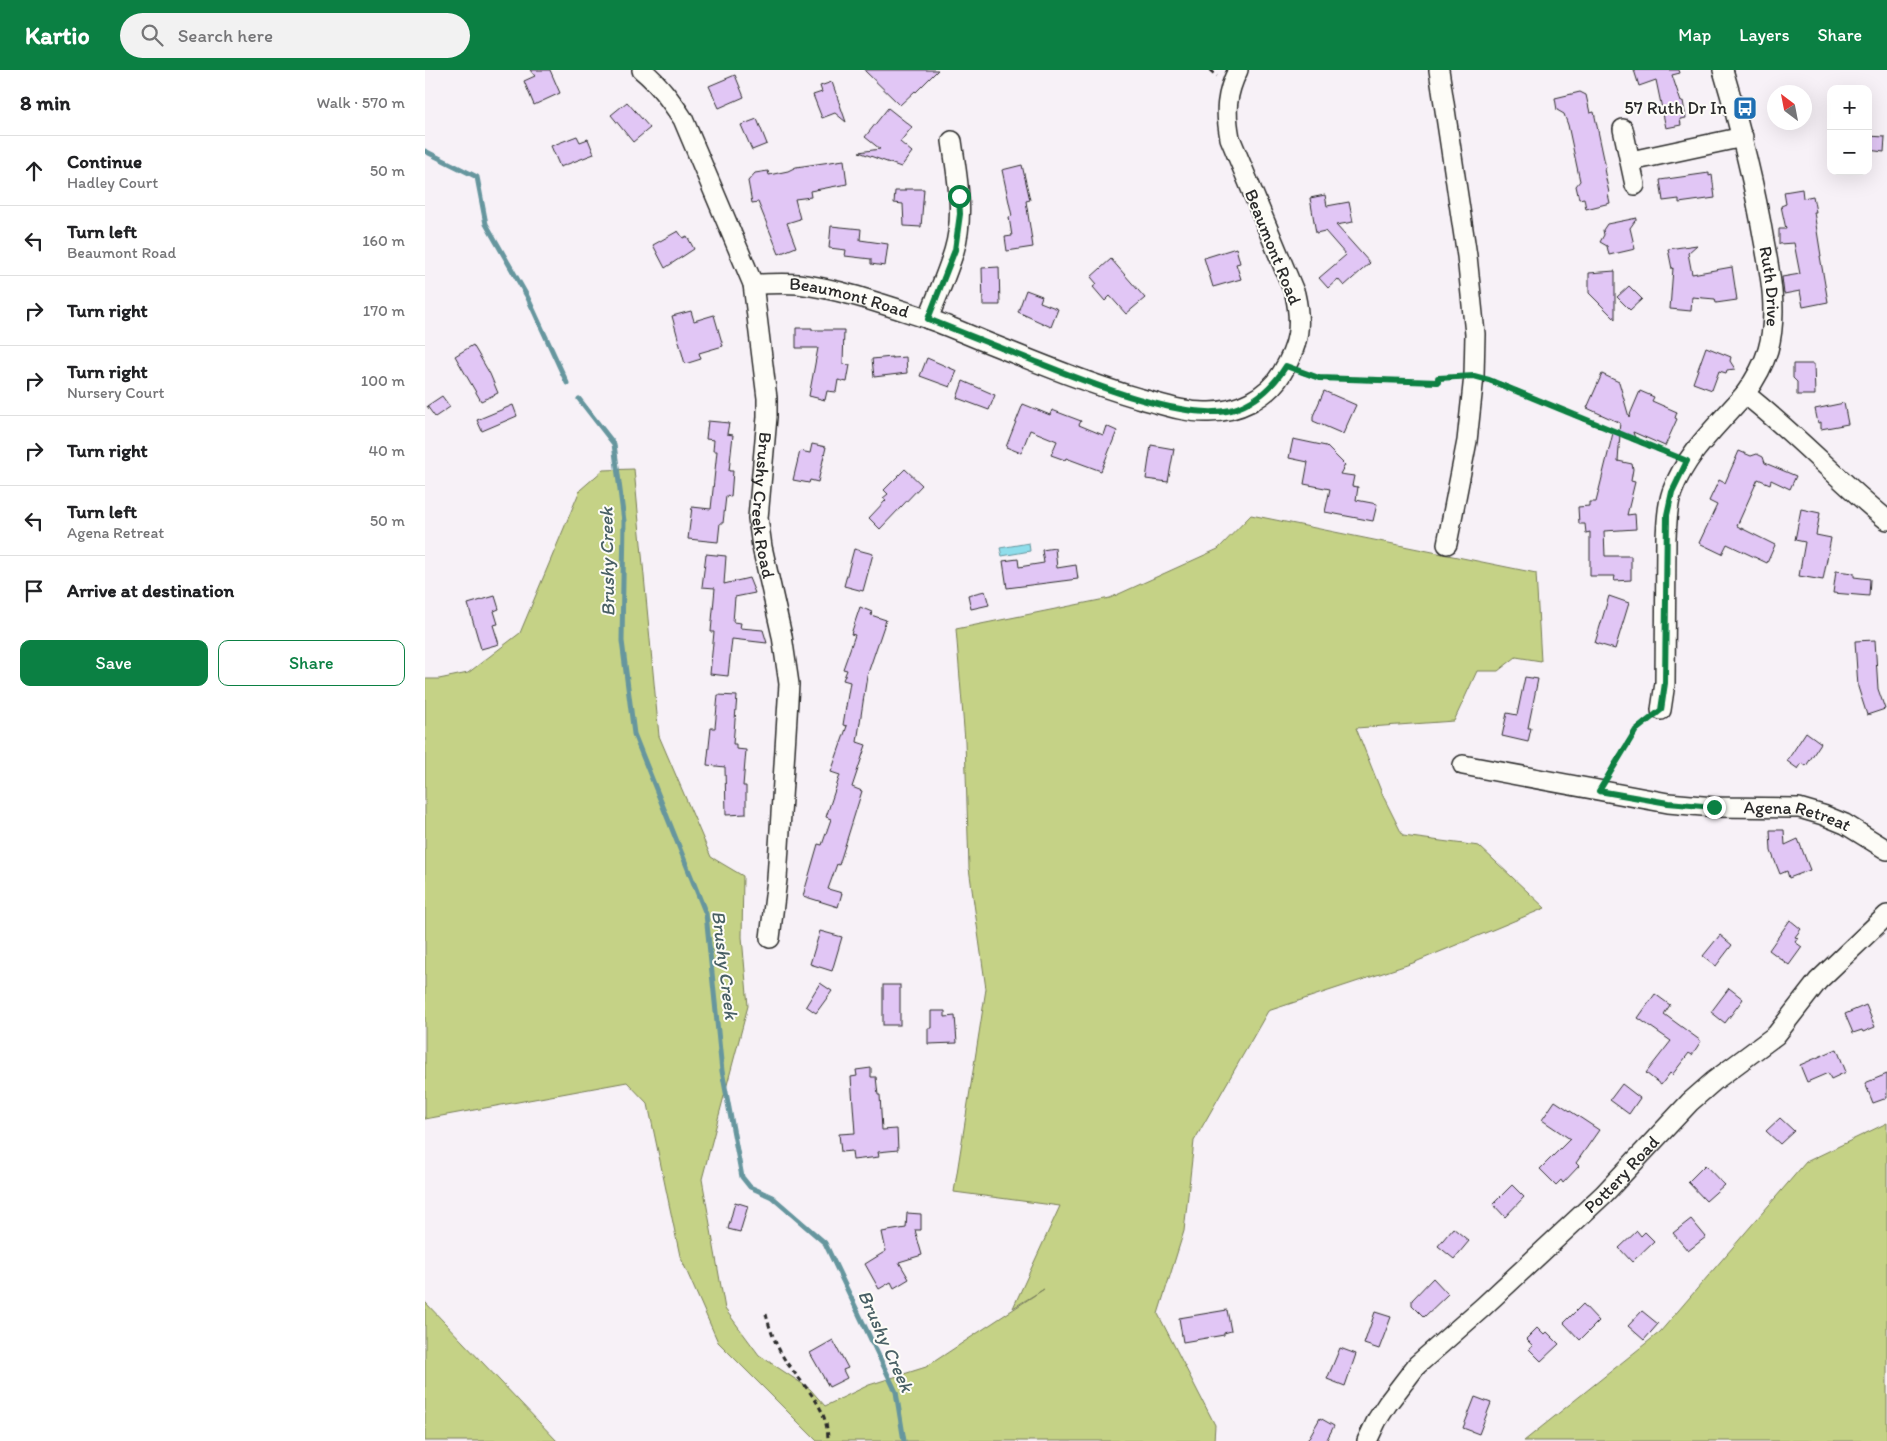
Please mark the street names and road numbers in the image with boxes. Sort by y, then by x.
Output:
street label: Beaumont Road [1240,186,1306,308]
street label: Ruth Drive [1754,244,1784,328]
street label: Beaumont Road [789,273,912,323]
street label: Brushy Creek Road [747,431,780,581]
street label: Agena Retreat [1743,796,1856,836]
street label: Pottery Road [1579,1131,1664,1218]

